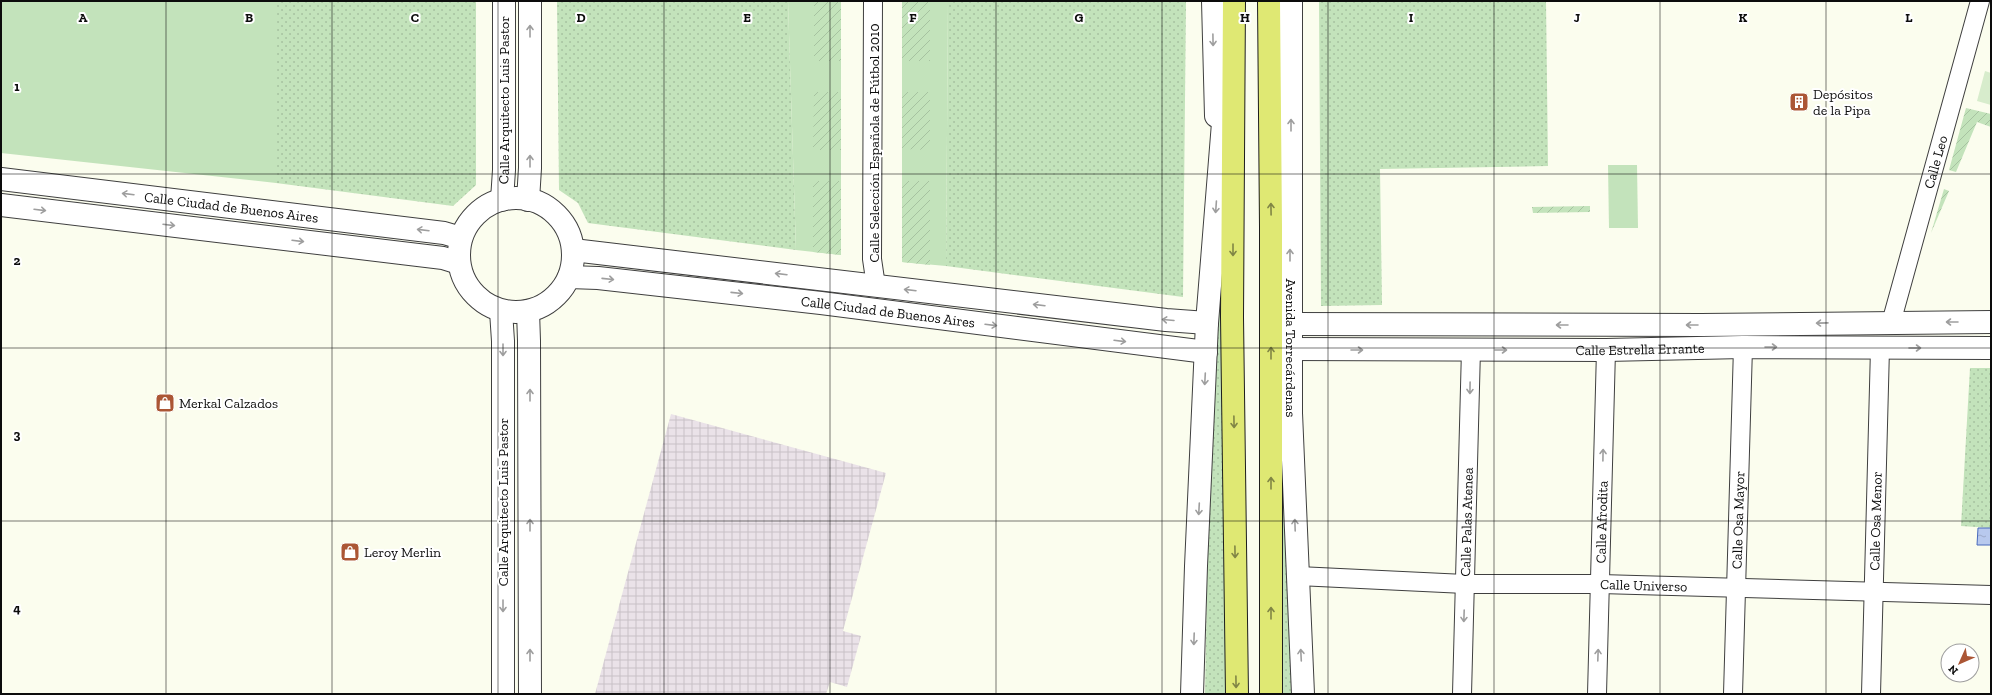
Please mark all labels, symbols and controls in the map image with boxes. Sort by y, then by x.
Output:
text: A [79,10,88,25]
text: B [245,10,253,25]
text: C [411,10,419,25]
text: D [576,10,586,25]
text: E [743,10,751,25]
text: F [909,10,917,25]
text: G [1075,10,1084,25]
text: H [1240,10,1250,25]
text: I [1409,10,1414,25]
text: J [1574,10,1580,25]
text: K [1739,10,1748,25]
text: L [1905,10,1913,25]
street label: Calle Arquitecto Luis Pastor [495,16,513,185]
street label: Calle Selección Española de Fútbol 2010 [866,24,883,262]
one-way arrow [526,25,534,38]
one-way arrow [1210,33,1217,46]
text: 1 [14,79,20,94]
place label: Depósitos de la Pipa [1813,86,1873,119]
building icon: Depósitos de la Pipa [1788,91,1810,113]
one-way arrow [1287,119,1295,132]
street label: Calle Leo [1921,134,1951,191]
one-way arrow [526,155,534,168]
street label: Calle Ciudad de Buenos Aires [143,189,319,227]
one-way arrow [121,190,134,198]
one-way arrow [1212,200,1219,213]
one-way arrow [1267,203,1275,216]
one-way arrow [33,206,46,214]
one-way arrow [162,221,175,229]
one-way arrow [417,226,430,234]
one-way arrow [291,237,304,245]
one-way arrow [1229,243,1237,256]
one-way arrow [1286,249,1294,262]
text: 2 [14,253,21,268]
one-way arrow [775,270,788,278]
one-way arrow [601,275,614,283]
street label: Avenida Torrecárdenas [1282,279,1299,418]
one-way arrow [904,286,917,293]
one-way arrow [730,290,743,297]
street label: Calle Ciudad de Buenos Aires [800,293,976,332]
one-way arrow [1033,301,1046,309]
one-way arrow [1162,316,1175,323]
one-way arrow [1946,318,1959,326]
one-way arrow [1816,319,1829,327]
one-way arrow [984,321,997,329]
one-way arrow [1556,321,1569,329]
one-way arrow [1686,321,1699,329]
one-way arrow [1113,337,1126,345]
street label: Calle Estrella Errante [1575,340,1705,359]
one-way arrow [499,343,507,356]
one-way arrow [1764,343,1777,351]
one-way arrow [1908,344,1921,352]
one-way arrow [1350,346,1363,354]
one-way arrow [1494,346,1507,354]
one-way arrow [1267,347,1275,360]
one-way arrow [1201,372,1209,385]
one-way arrow [1466,381,1474,394]
one-way arrow [526,389,534,402]
shop icon: Merkal Calzados [154,392,176,414]
place label: Merkal Calzados [179,395,278,412]
one-way arrow [1230,415,1237,428]
street label: Calle Arquitecto Luis Pastor [495,418,512,586]
text: 3 [14,427,21,442]
one-way arrow [1600,449,1607,462]
street label: Calle Palas Atenea [1457,467,1477,577]
street label: Calle Osa Mayor [1729,471,1748,569]
street label: Calle Osa Menor [1866,471,1886,571]
one-way arrow [1267,477,1275,490]
street label: Calle Afrodita [1592,480,1612,564]
one-way arrow [1195,502,1202,515]
one-way arrow [526,519,534,532]
one-way arrow [1291,519,1299,532]
shop icon: Leroy Merlin [339,541,361,563]
place label: Leroy Merlin [364,544,441,561]
one-way arrow [1231,545,1239,558]
street label: Calle Universo [1600,576,1688,595]
one-way arrow [499,599,507,612]
text: 4 [13,601,21,616]
one-way arrow [1267,607,1275,620]
one-way arrow [1460,609,1468,622]
one-way arrow [1190,632,1197,645]
north arrow [1940,643,1980,683]
one-way arrow [526,649,534,662]
one-way arrow [1298,649,1305,662]
one-way arrow [1595,649,1602,662]
text: N [1945,662,1961,677]
one-way arrow [1232,675,1240,688]

